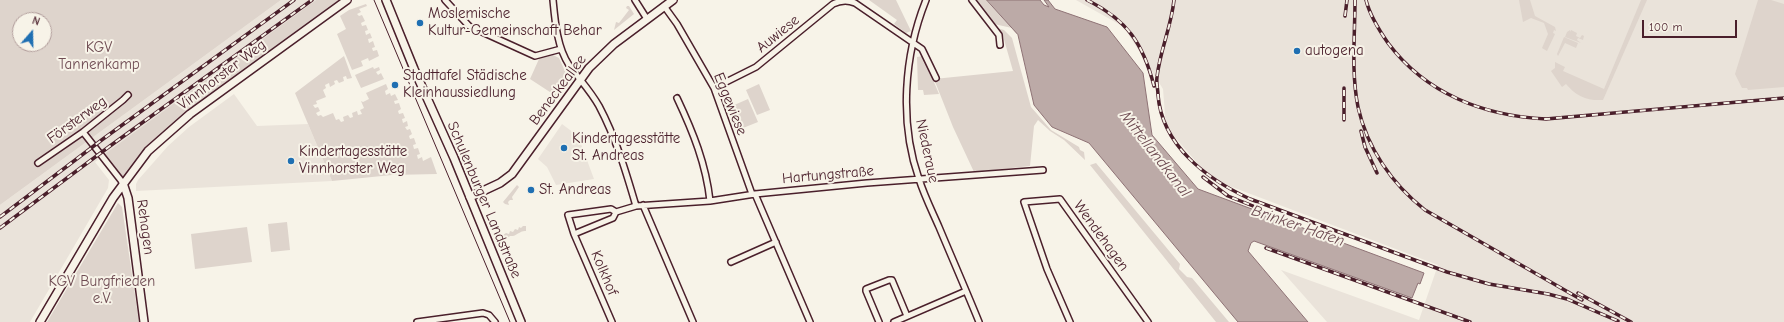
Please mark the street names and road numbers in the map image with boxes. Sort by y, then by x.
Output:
street label: Auwiese [753,11,803,57]
street label: Vinnhorster Weg [174,36,270,114]
street label: Beneckeallee [526,51,590,129]
street label: Eggewiese [709,70,751,138]
street label: Försterweg [44,92,110,148]
street label: Niederaue [911,117,943,185]
street label: Schulenburger Landstraße [443,119,525,281]
street label: Hartungstraße [781,162,875,188]
street label: Wendehagen [1069,197,1133,275]
street label: Rehagen [132,198,158,256]
street label: Kolkhof [587,248,621,298]

